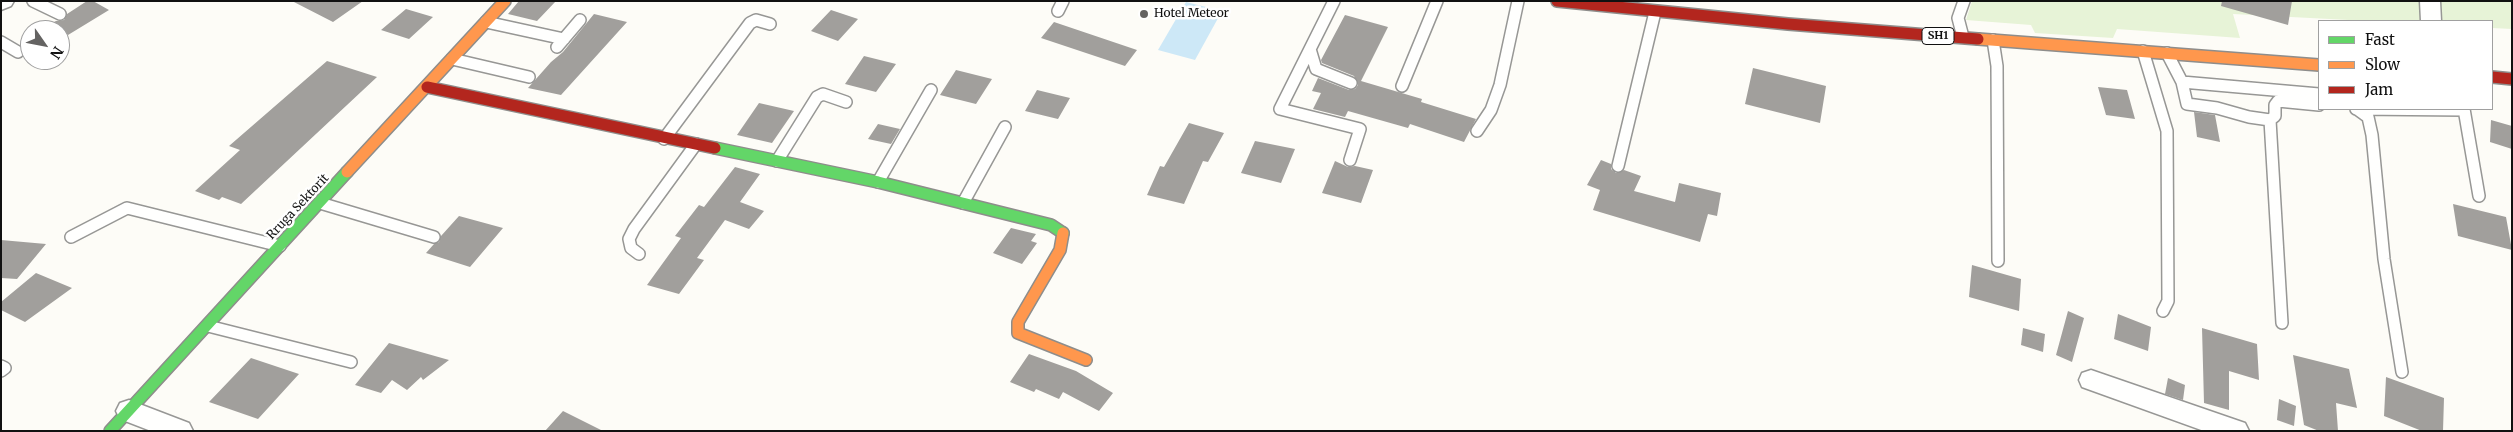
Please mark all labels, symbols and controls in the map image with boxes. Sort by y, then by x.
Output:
place label: Hotel Meteor [1154,7,1229,21]
marker: Hotel Meteor [1138,8,1150,20]
north arrow [20,20,70,70]
legend [2318,20,2493,110]
road number: SH1 [1922,28,1954,44]
text: Fast [2365,30,2395,49]
text: N [46,43,67,62]
text: Slow [2365,55,2400,74]
text: Jam [2365,80,2393,99]
street label: Rruga Sektorit [264,171,332,243]

